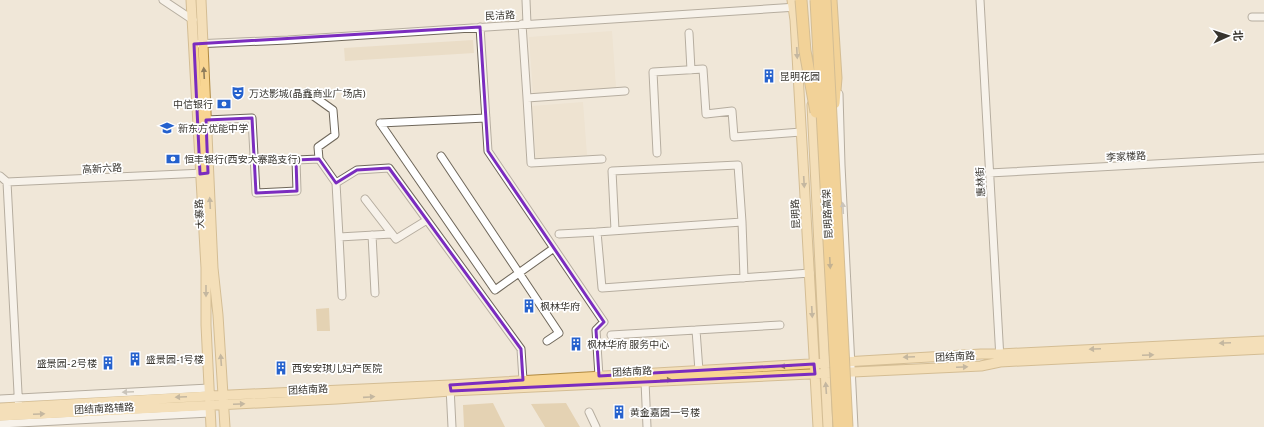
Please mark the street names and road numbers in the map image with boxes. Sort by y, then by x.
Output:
street label: 民洁路 [485,9,515,24]
street label: 李家楼路 [1106,150,1146,165]
street label: 高新六路 [82,162,122,177]
street label: 惠林街 [974,167,989,197]
street label: 昆明路高架 [821,189,836,239]
street label: 大寨路 [193,199,208,229]
street label: 昆明路 [789,199,804,229]
street label: 团结南路 [935,350,975,365]
street label: 团结南路 [612,365,652,380]
street label: 团结南路 [288,383,328,398]
street label: 团结南路辅路 [74,401,134,418]

